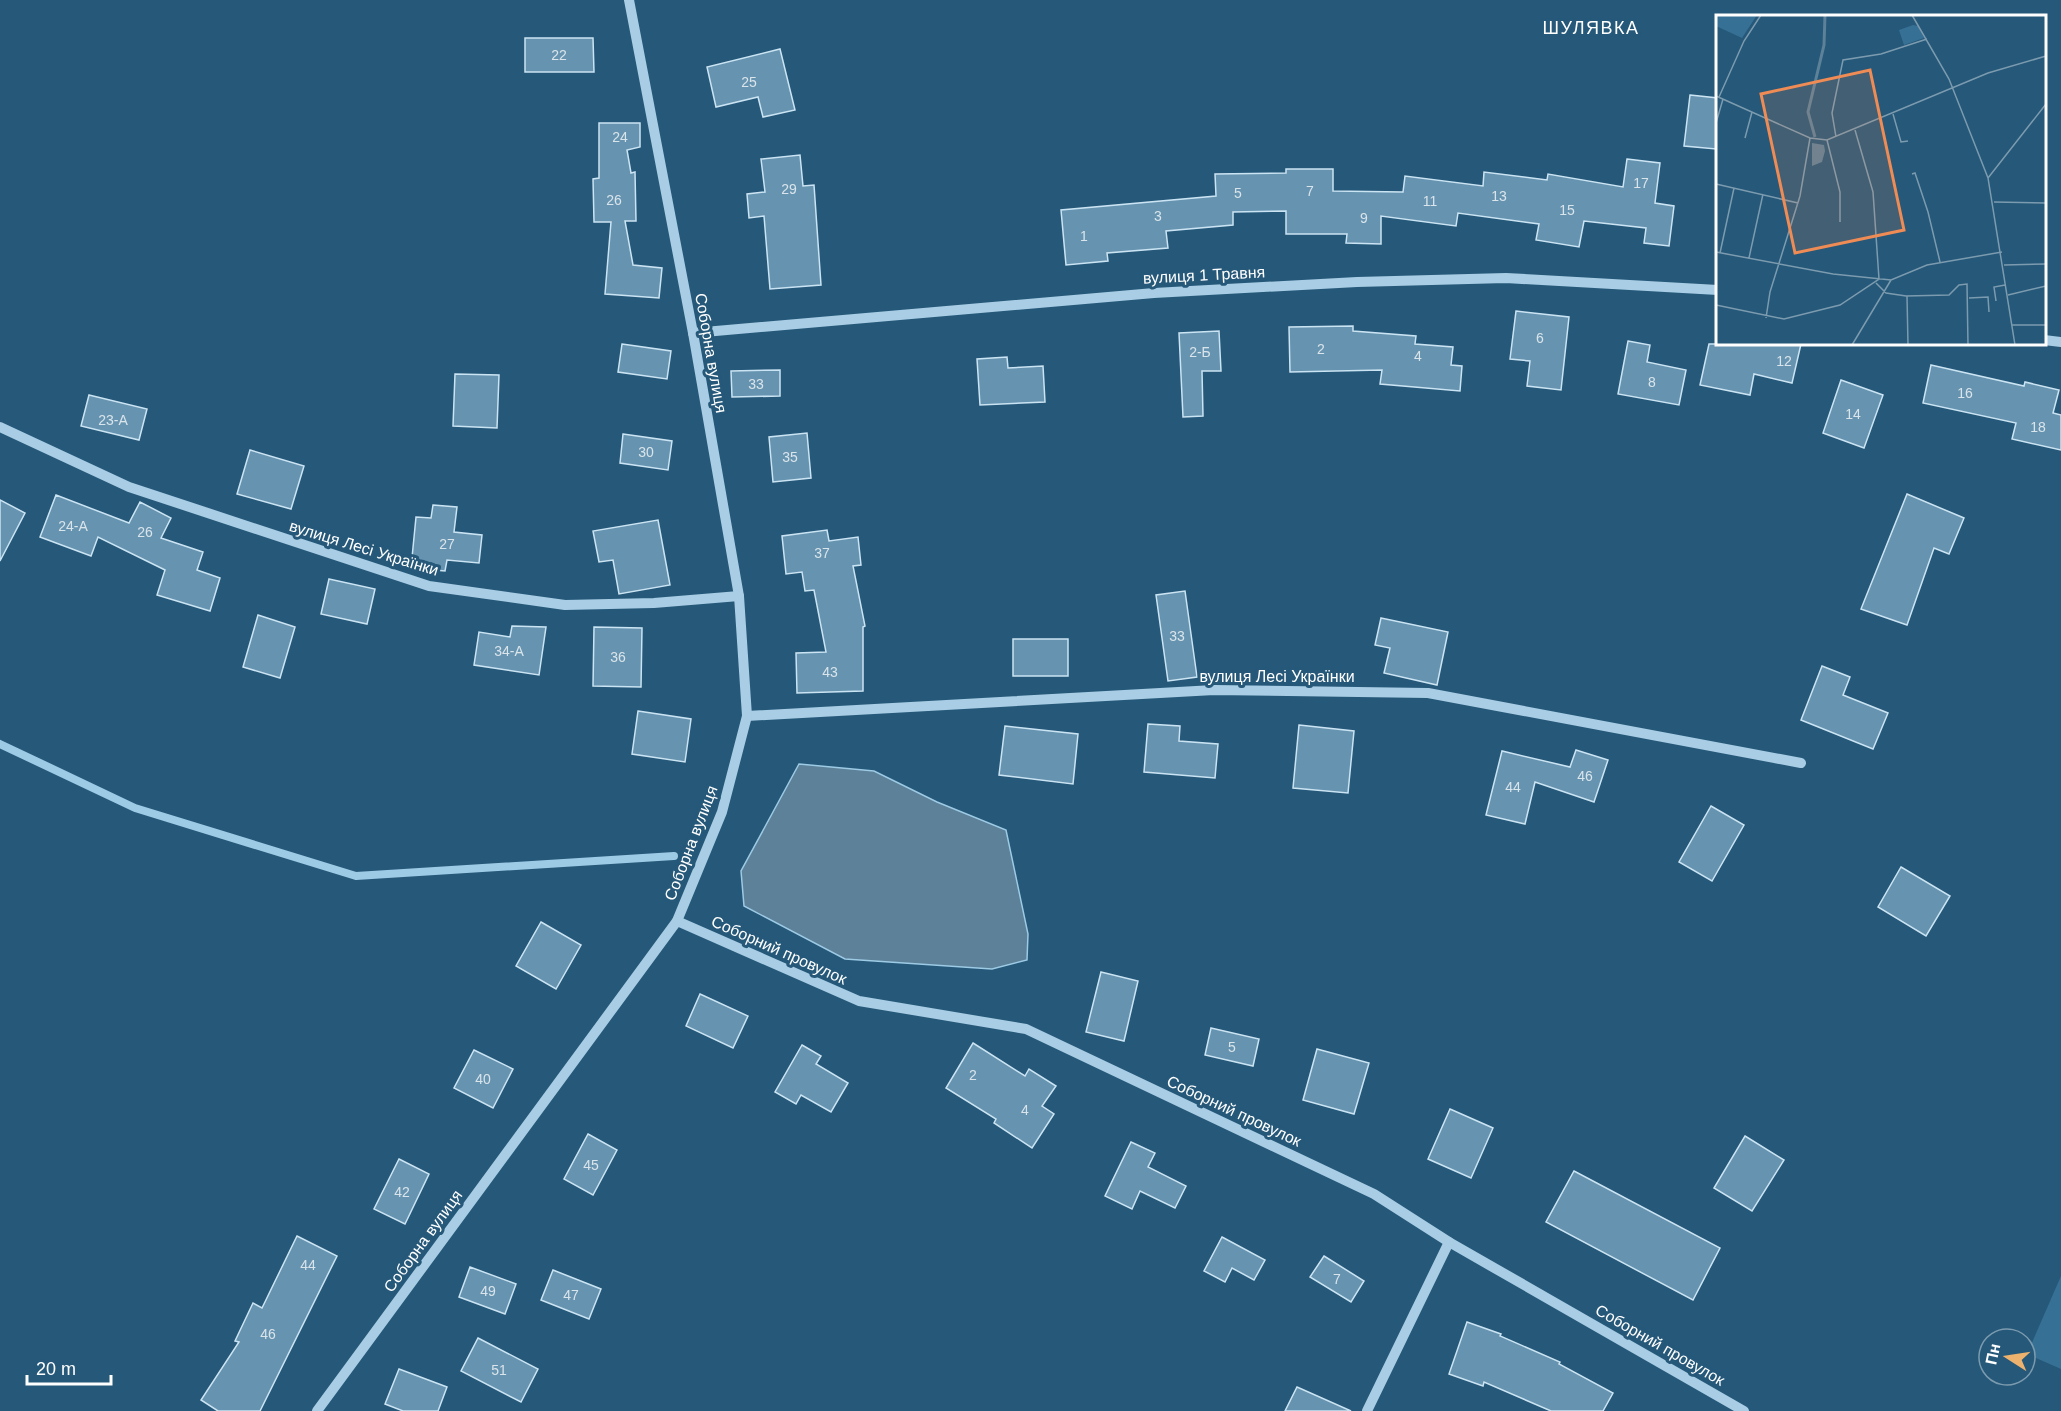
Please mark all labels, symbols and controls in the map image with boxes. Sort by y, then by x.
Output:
inset map [1716,15,2046,345]
district label: ШУЛЯВКА [1542,18,1640,38]
house number: 22 [551,47,567,63]
house number: 25 [741,74,757,90]
house number: 24 [612,129,628,145]
house number: 17 [1633,175,1649,191]
house number: 29 [781,181,797,197]
house number: 7 [1306,183,1314,199]
house number: 5 [1234,185,1242,201]
house number: 13 [1491,188,1507,204]
house number: 26 [606,192,622,208]
house number: 11 [1423,193,1437,209]
house number: 15 [1559,202,1575,218]
house number: 3 [1154,208,1162,224]
house number: 9 [1360,210,1368,226]
house number: 1 [1080,228,1088,244]
street label: вулиця 1 Травня [1142,263,1266,287]
street label: Соборна вулиця [692,292,730,414]
house number: 6 [1536,330,1544,346]
house number: 2 [1317,341,1325,357]
house number: 2-Б [1189,344,1211,360]
house number: 4 [1414,348,1422,364]
house number: 12 [1776,353,1792,369]
house number: 8 [1648,374,1656,390]
house number: 33 [748,376,764,392]
house number: 16 [1957,385,1973,401]
house number: 14 [1845,406,1861,422]
house number: 23-А [98,412,128,428]
house number: 18 [2030,419,2046,435]
house number: 30 [638,444,654,460]
house number: 35 [782,449,798,465]
street label: вулиця Лесі Українки [287,517,441,579]
house number: 24-А [58,518,88,534]
house number: 26 [137,524,153,540]
house number: 27 [439,536,455,552]
house number: 37 [814,545,830,561]
house number: 33 [1169,628,1185,644]
house number: 34-А [494,643,524,659]
house number: 36 [610,649,626,665]
house number: 43 [822,664,838,680]
street label: вулиця Лесі Українки [1199,668,1355,685]
house number: 46 [1577,768,1593,784]
house number: 44 [1505,779,1521,795]
street label: Соборна вулиця [661,783,721,903]
street label: Соборний провулок [709,912,850,988]
house number: 5 [1228,1039,1236,1055]
house number: 2 [969,1067,977,1083]
house number: 40 [475,1071,491,1087]
street label: Соборний провулок [1164,1072,1305,1150]
house number: 4 [1021,1102,1029,1118]
house number: 45 [583,1157,599,1173]
house number: 42 [394,1184,410,1200]
street label: Соборна вулиця [380,1187,466,1295]
house number: 44 [300,1257,316,1273]
house number: 7 [1333,1271,1341,1287]
house number: 49 [480,1283,496,1299]
house number: 47 [563,1287,579,1303]
street label: Соборний провулок [1592,1301,1728,1389]
house number: 46 [260,1326,276,1342]
north arrow [1977,1327,2037,1387]
text: Пн [1982,1342,2003,1366]
scale bar [27,1348,111,1386]
text: 20 m [36,1359,76,1379]
house number: 51 [491,1362,507,1378]

